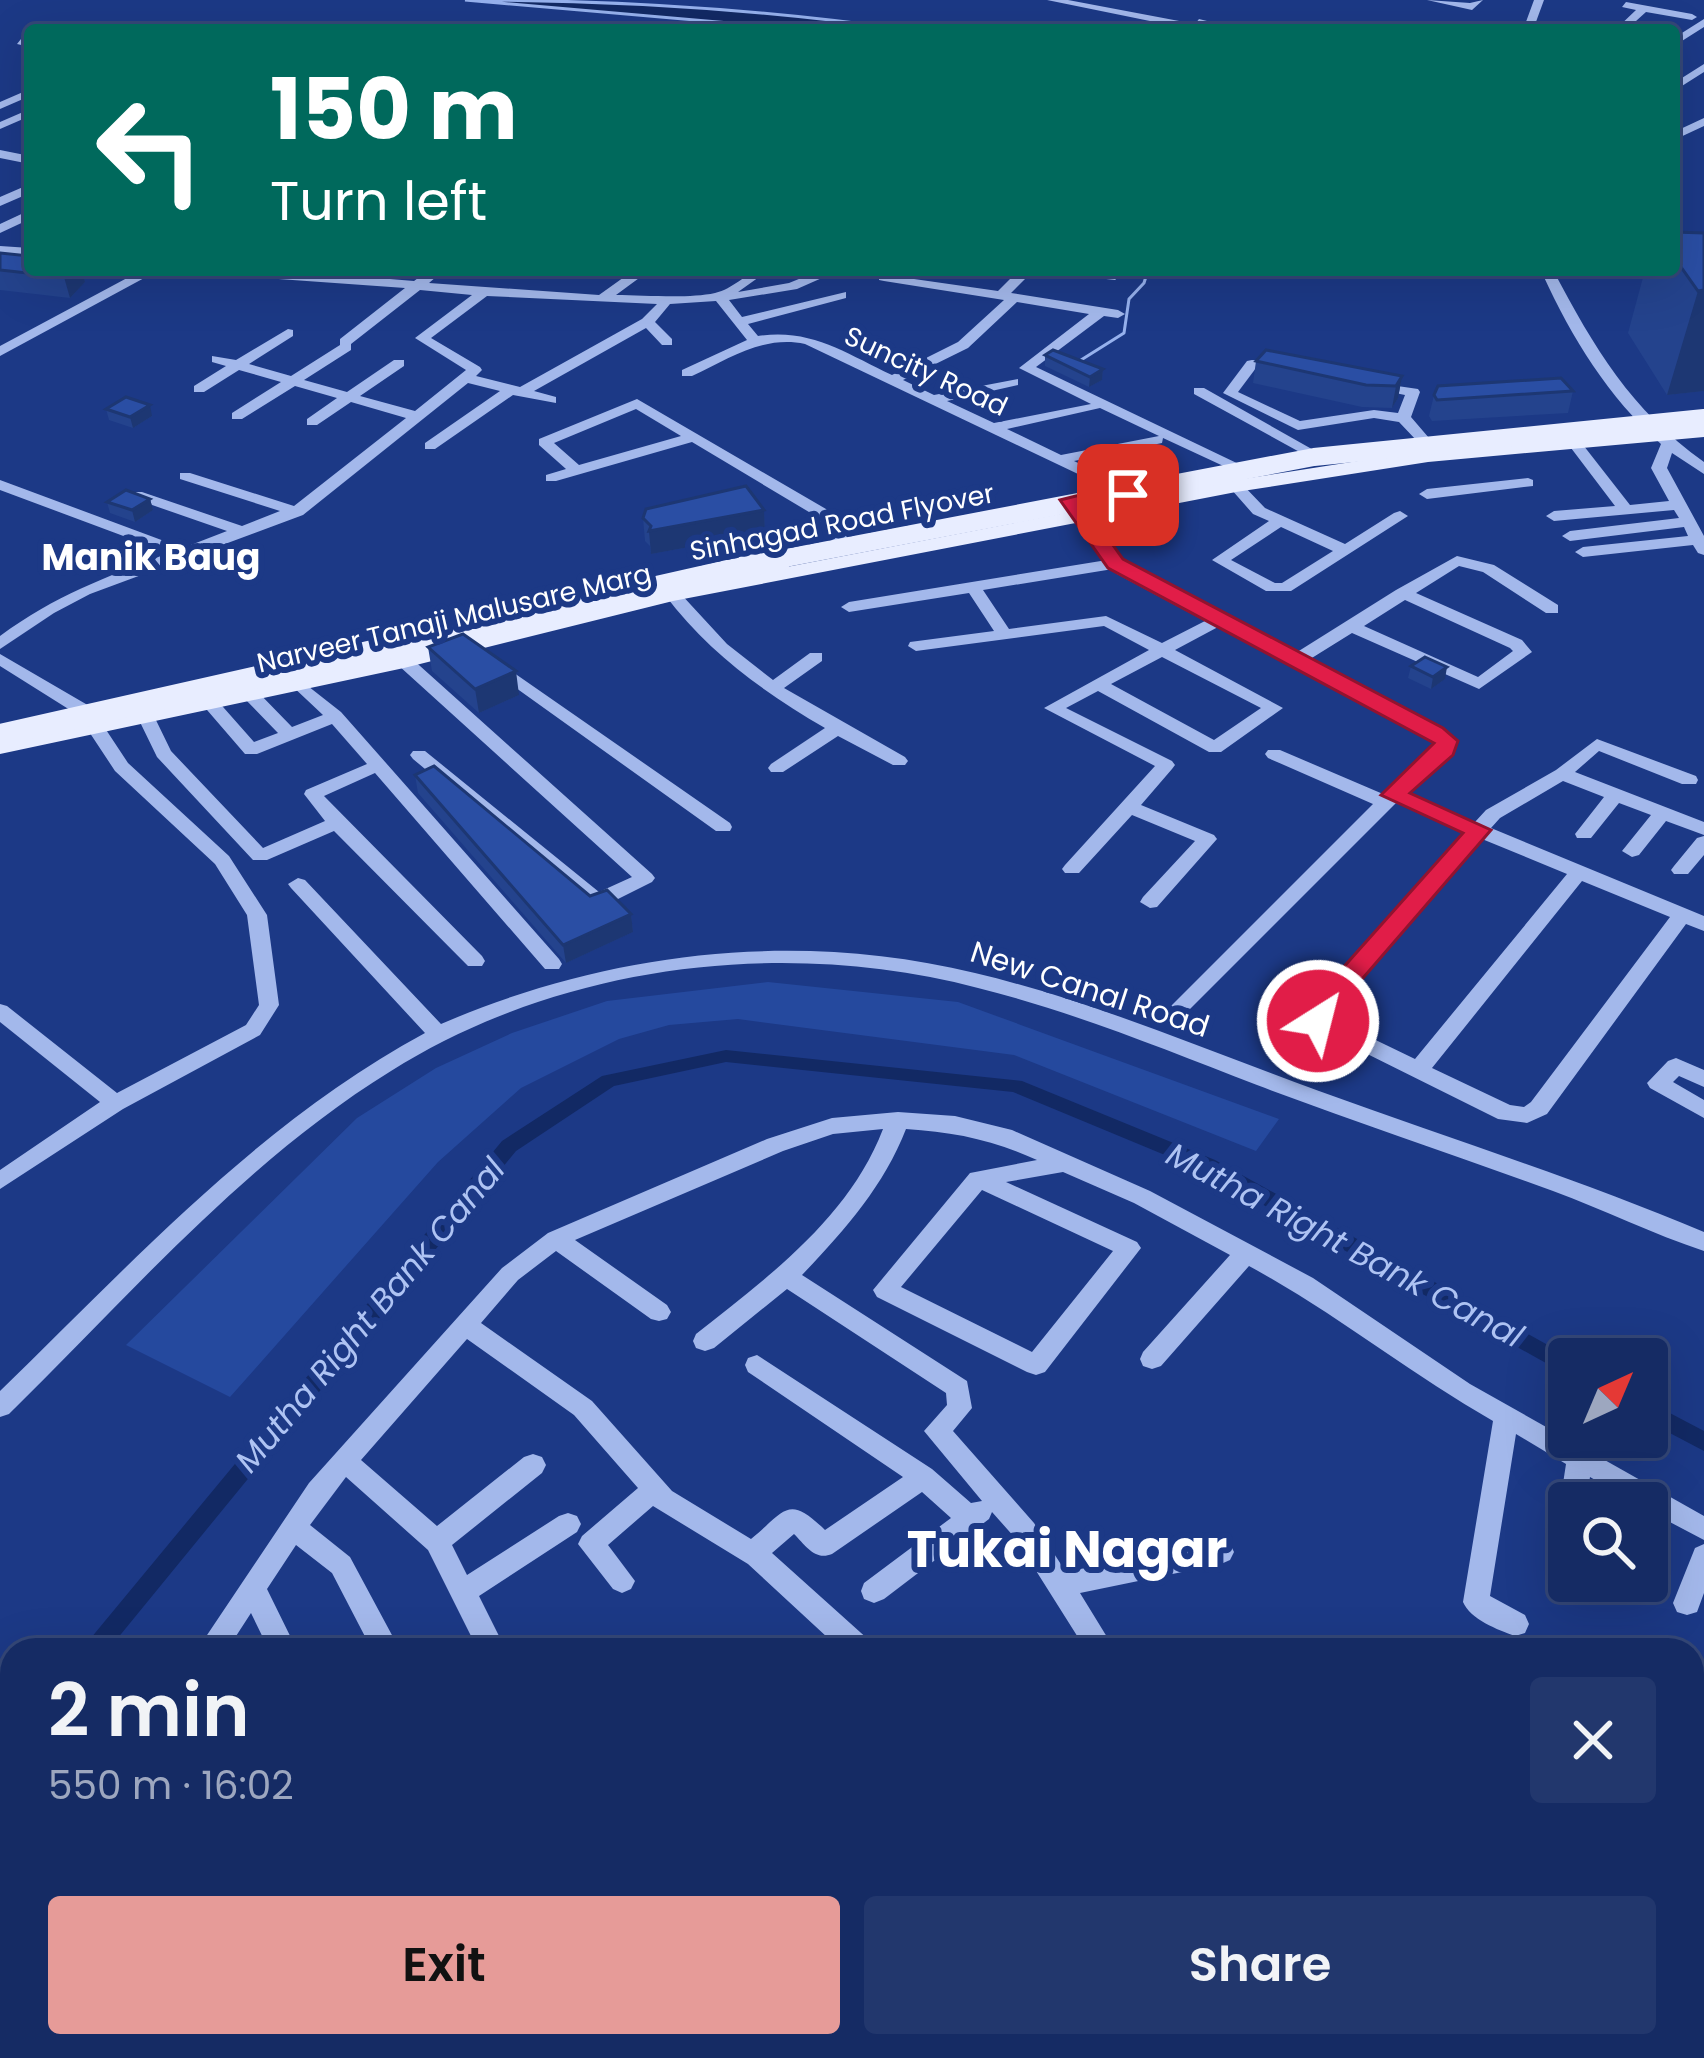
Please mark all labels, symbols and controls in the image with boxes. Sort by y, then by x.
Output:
text: 150 m [270,51,518,168]
icon: left [72,72,228,228]
text: Turn left [270,163,487,239]
street label: Suncity Road [838,317,1014,425]
pin [1077,444,1179,546]
icon: arrive [1095,462,1161,528]
street label: Sinhagad Road Flyover [687,474,997,570]
district label: Manik Baug [41,532,261,583]
street label: Narveer Tanaji Malusare Marg [253,555,655,681]
street label: New Canal Road [965,930,1215,1048]
position arrow [1255,958,1381,1084]
water label: Mutha Right Bank Canal [1158,1131,1533,1360]
water label: Mutha Right Bank Canal [224,1147,517,1483]
north arrow [1548,1338,1668,1458]
map controls [1548,1338,1668,1602]
button: search [1548,1482,1668,1602]
district label: Tukai Nagar [907,1513,1227,1585]
text: 2 min [48,1660,250,1761]
button: close [1530,1677,1656,1803]
text: 550 m · 16:02 [48,1758,294,1813]
button: Exit [48,1896,840,2034]
button: Share [864,1896,1656,2034]

